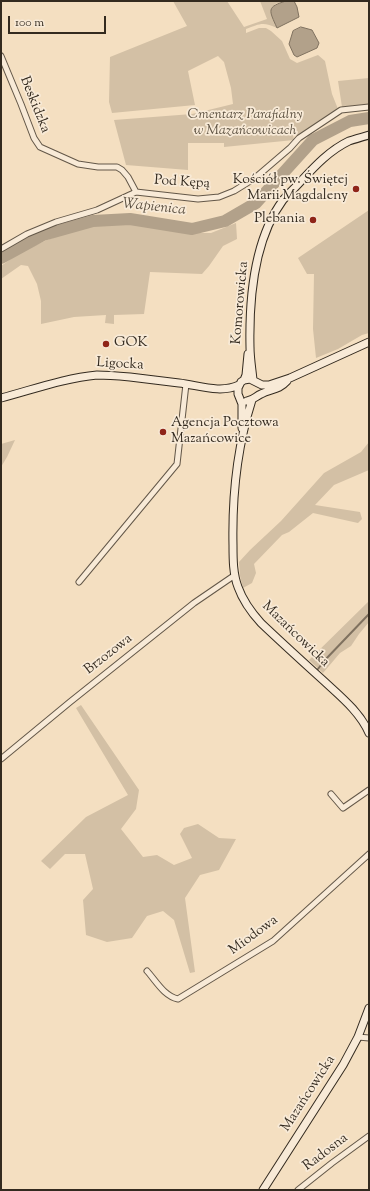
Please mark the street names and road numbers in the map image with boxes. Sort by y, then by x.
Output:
street label: Beskidzka [15,74,53,136]
street label: Pod Kępą [153,173,211,193]
street label: Komorowicka [229,261,253,345]
street label: Ligocka [96,355,144,375]
street label: Mazańcowicka [258,599,332,671]
street label: Brzozowa [82,631,136,679]
street label: Miodowa [226,913,282,959]
street label: Mazańcowicka [278,1053,340,1135]
street label: Radosna [300,1131,352,1175]

